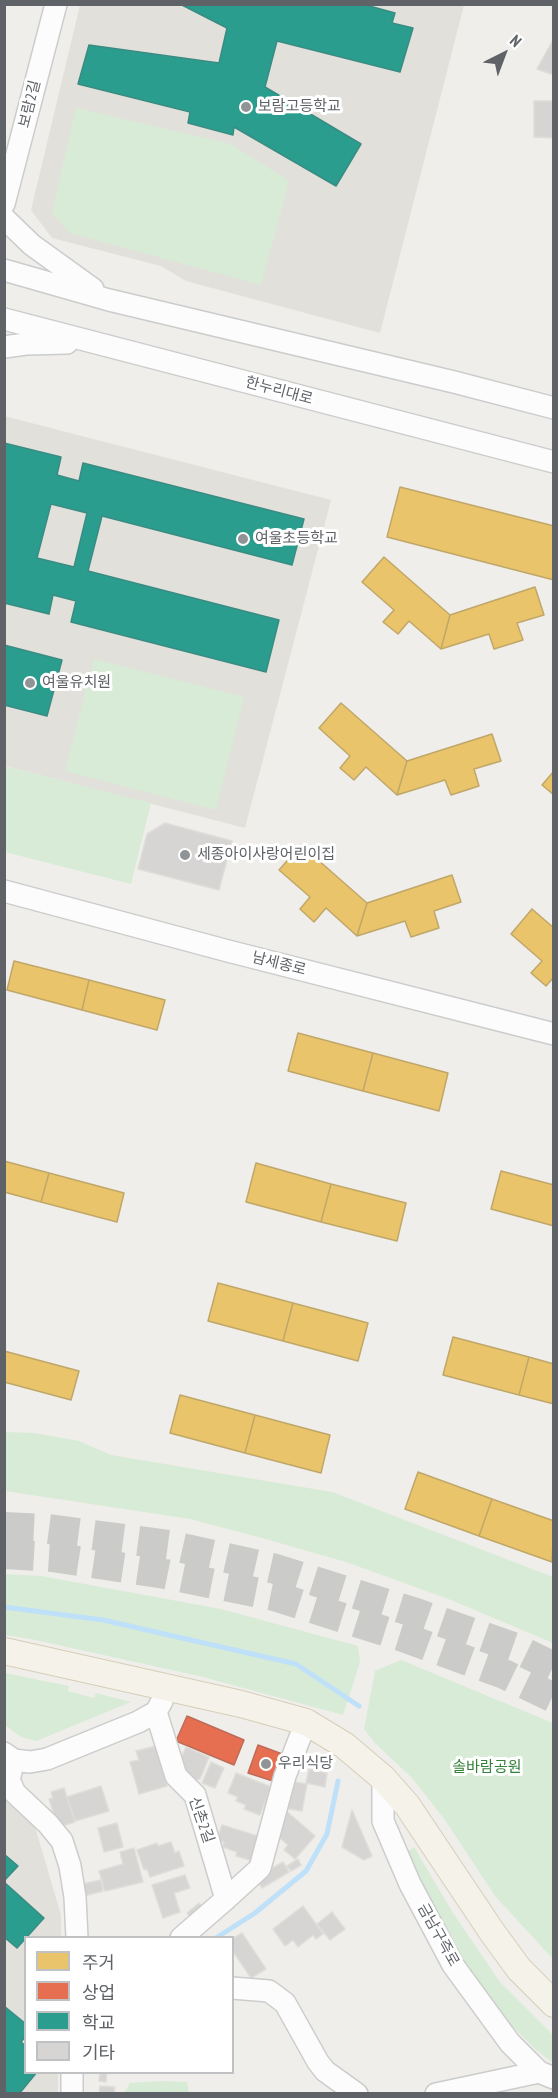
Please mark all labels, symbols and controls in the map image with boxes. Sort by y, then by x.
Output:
north arrow [474,24,534,84]
text: N [506,30,526,51]
street label: 보람2길 [15,78,45,130]
place label: 보람고등학교 [258,98,341,116]
marker: 보람고등학교 [239,100,253,114]
street label: 한누리대로 [243,373,315,409]
place label: 여울초등학교 [255,530,338,548]
marker: 여울초등학교 [236,532,250,546]
place label: 여울유치원 [42,674,111,692]
marker: 여울유치원 [23,676,37,690]
place label: 세종아이사랑어린이집 [197,846,335,864]
marker: 세종아이사랑어린이집 [178,848,192,862]
street label: 남세종로 [250,949,308,979]
place label: 우리식당 [278,1755,333,1773]
marker: 우리식당 [259,1757,273,1771]
park label: 솔바람공원 [453,1759,521,1777]
street label: 신촌2길 [185,1794,217,1846]
street label: 금남구즉로 [413,1900,463,1970]
legend [24,1936,234,2074]
text: 주거 [82,1951,115,1974]
text: 상업 [82,1981,115,2004]
text: 학교 [82,2011,115,2034]
text: 기타 [82,2041,115,2064]

